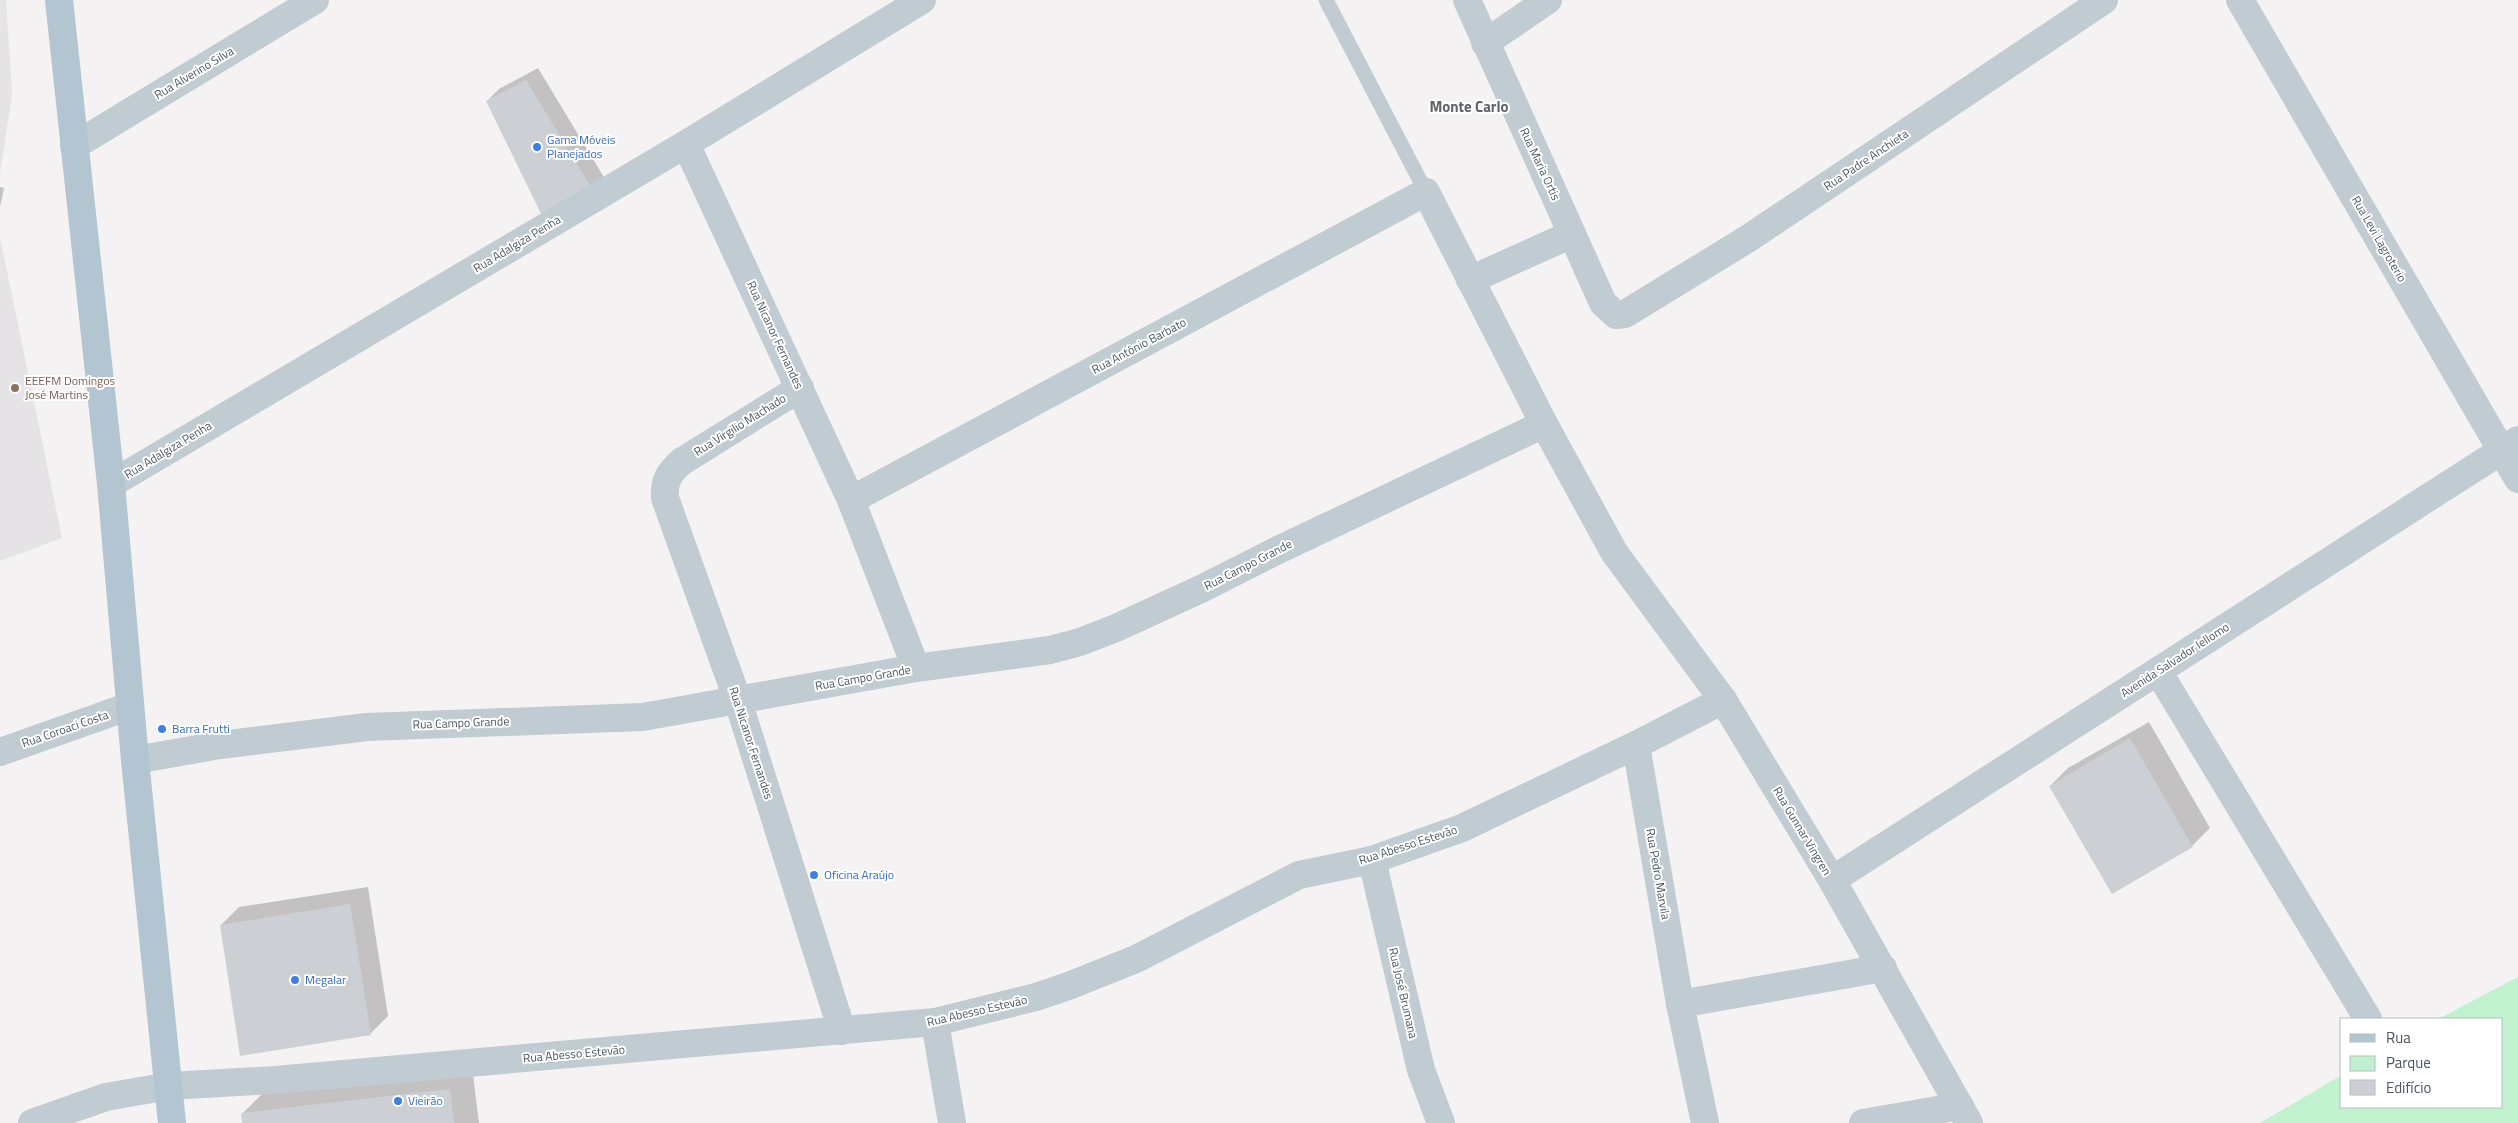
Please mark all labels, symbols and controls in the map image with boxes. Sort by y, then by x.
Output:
street label: Rua Alverino Silva [150,41,237,104]
district label: Monte Carlo [1430,95,1508,118]
street label: Rua Maria Ortis [1515,124,1566,204]
street label: Rua Padre Anchieta [1820,124,1912,195]
place label: Gama Móveis Planejados [547,130,616,163]
marker: Gama Móveis Planejados [531,141,543,153]
street label: Rua Levi Lagroterio [2347,192,2412,285]
street label: Rua Adalgiza Penha [469,210,564,277]
street label: Rua Nicanor Fernandes [742,278,809,392]
street label: Rua Antônio Barbato [1088,313,1190,379]
place label: EEEFM Domingos José Martins [25,371,116,404]
marker: EEEFM Domingos José Martins [9,382,21,394]
street label: Rua Virgilio Machado [690,389,790,461]
street label: Rua Adalgiza Penha [120,416,215,483]
street label: Rua Campo Grande [1200,534,1295,595]
street label: Avenida Salvador Iellomo [2117,617,2233,702]
street label: Rua Campo Grande [814,660,912,695]
street label: Rua Nicanor Fernandes [724,684,779,802]
street label: Rua Coroaci Costa [19,705,111,752]
street label: Rua Campo Grande [412,711,510,734]
place label: Barra Frutti [172,719,230,738]
marker: Barra Frutti [156,723,168,735]
street label: Rua Gunnar Vingren [1768,783,1836,879]
street label: Rua Abesso Estevão [1356,820,1460,869]
street label: Rua Pedro Marvila [1641,827,1676,921]
place label: Oficina Araújo [824,865,894,884]
marker: Oficina Araújo [808,869,820,881]
street label: Rua José Brumana [1384,946,1423,1040]
place label: Megalar [305,970,346,989]
marker: Megalar [289,974,301,986]
street label: Rua Abesso Estevão [925,990,1029,1031]
legend [2340,1018,2503,1108]
text: Rua [2386,1026,2411,1049]
street label: Rua Abesso Estevão [522,1040,626,1067]
text: Parque [2386,1051,2431,1074]
text: Edifício [2386,1076,2431,1099]
place label: Vieirão [408,1091,443,1110]
marker: Vieirão [392,1095,404,1107]

